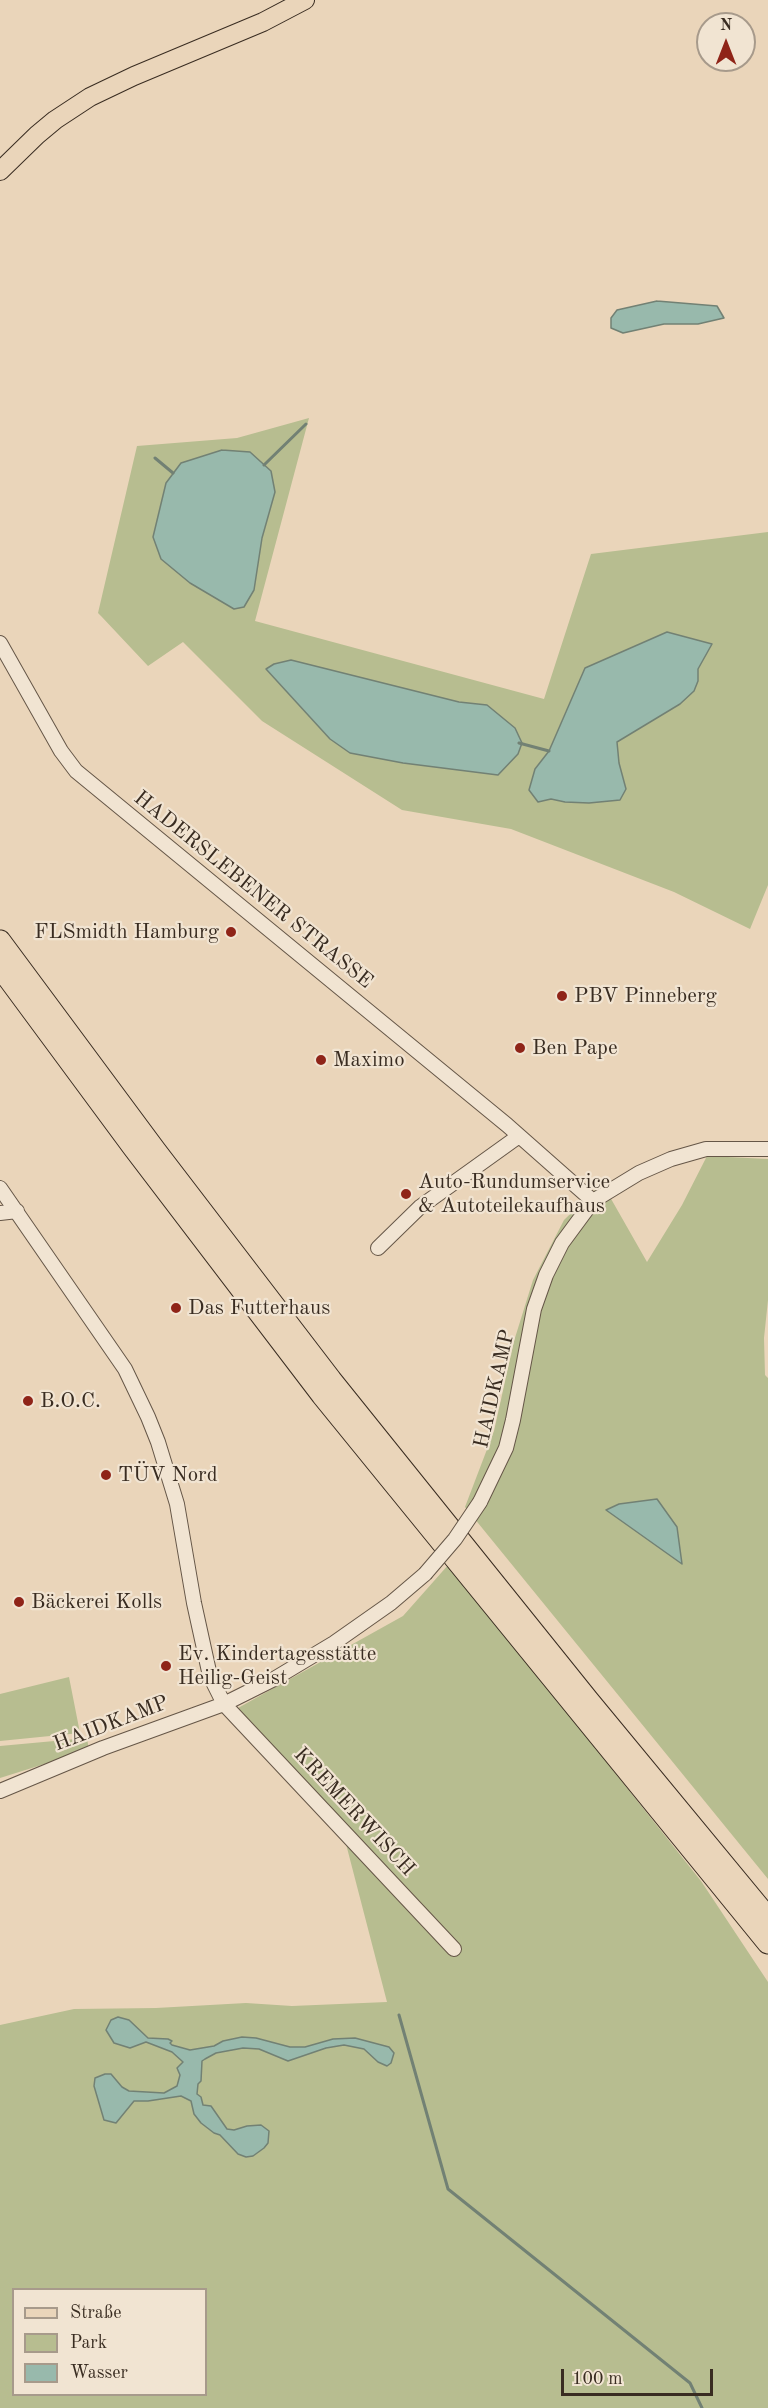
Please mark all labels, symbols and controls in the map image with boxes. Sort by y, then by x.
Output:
north arrow [696,12,756,72]
text: N [720,18,732,34]
street label: HADERSLEBENER STRASSE [128,786,378,994]
place label: FLSmidth Hamburg [34,919,219,945]
marker: FLSmidth Hamburg [224,925,238,939]
place label: PBV Pinneberg [574,983,717,1009]
marker: PBV Pinneberg [555,989,569,1003]
place label: Ben Pape [532,1035,618,1061]
marker: Ben Pape [513,1041,527,1055]
place label: Maximo [333,1047,405,1073]
marker: Maximo [314,1053,328,1067]
place label: Auto-Rundumservice & Autoteilekaufhaus [418,1169,610,1219]
marker: Auto-Rundumservice & Autoteilekaufhaus [399,1187,413,1201]
place label: Das Futterhaus [188,1295,330,1321]
marker: Das Futterhaus [169,1301,183,1315]
street label: HAIDKAMP [469,1327,521,1451]
place label: B.O.C. [40,1388,101,1414]
marker: B.O.C. [21,1394,35,1408]
place label: TÜV Nord [118,1462,218,1488]
marker: TÜV Nord [99,1468,113,1482]
place label: Bäckerei Kolls [31,1589,162,1615]
marker: Bäckerei Kolls [12,1595,26,1609]
place label: Ev. Kindertagesstätte Heilig-Geist [178,1641,377,1691]
marker: Ev. Kindertagesstätte Heilig-Geist [159,1659,173,1673]
street label: HAIDKAMP [50,1691,172,1757]
street label: KREMERWISCH [288,1742,420,1882]
legend [12,2288,207,2396]
text: Straße [70,2304,121,2322]
text: Park [70,2334,107,2352]
scale bar [564,2357,716,2395]
text: Wasser [70,2364,128,2382]
text: 100 m [572,2370,623,2388]

